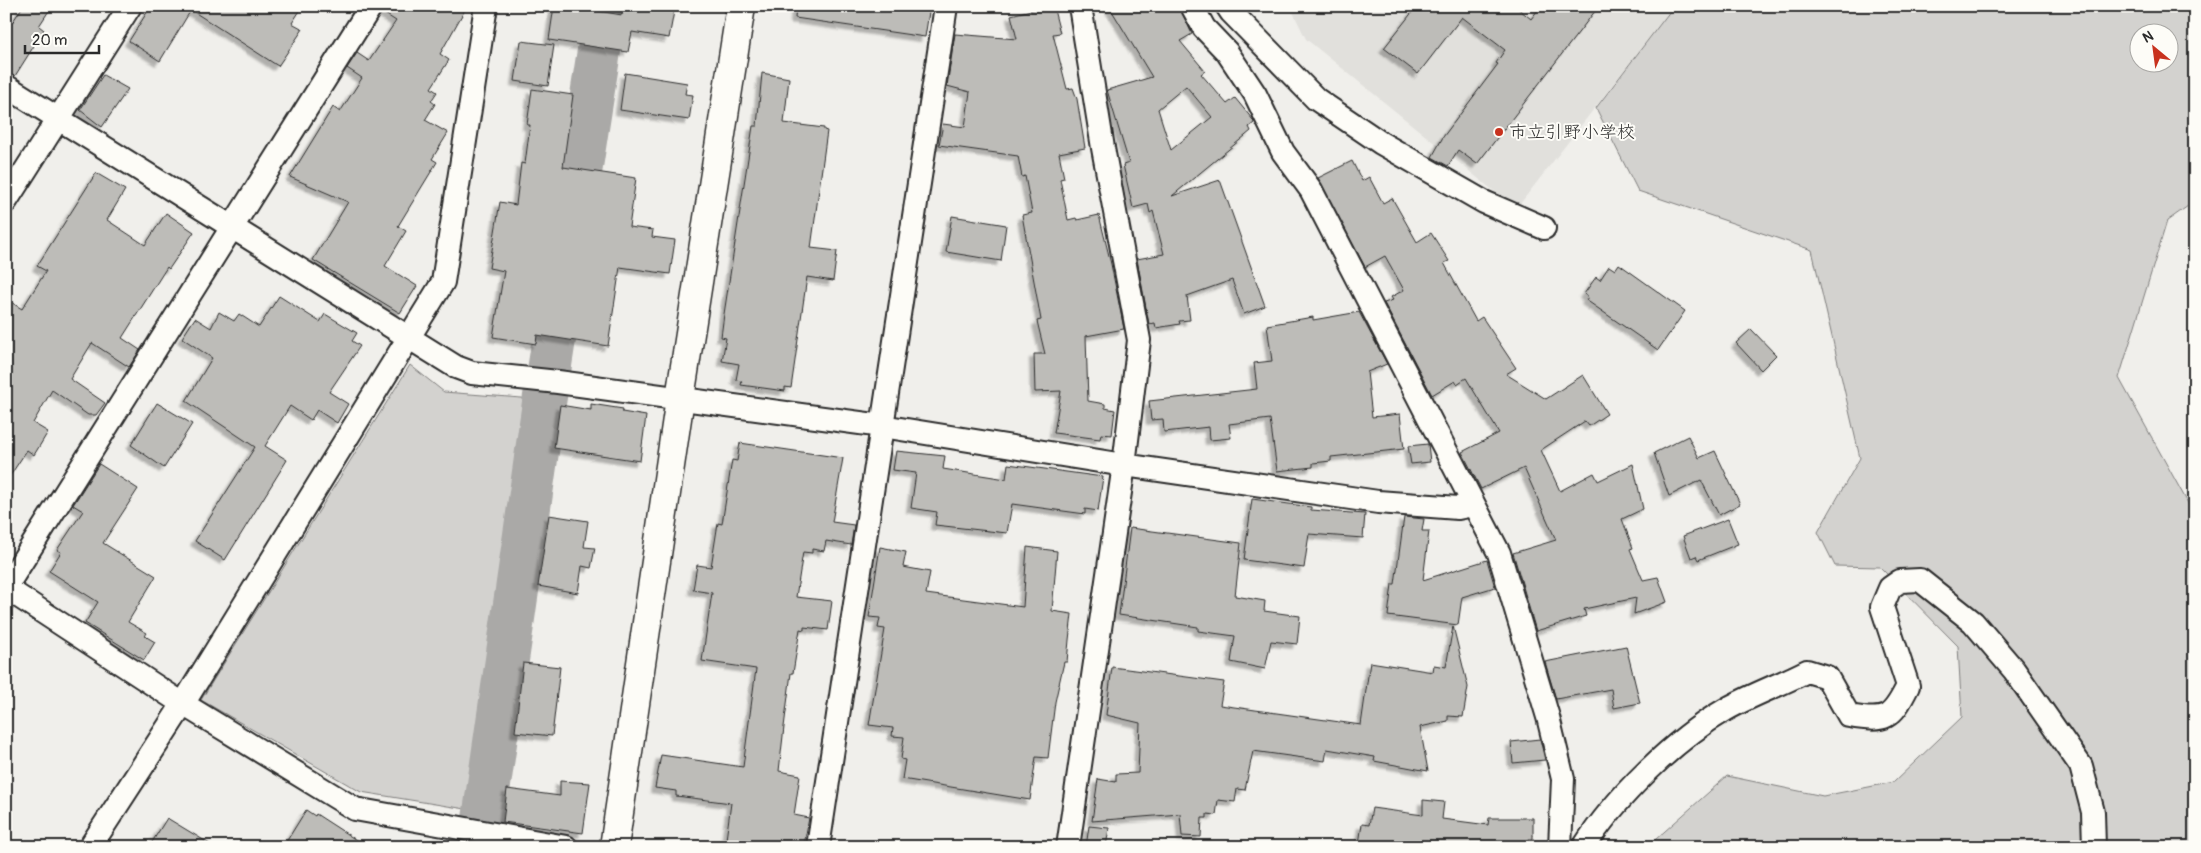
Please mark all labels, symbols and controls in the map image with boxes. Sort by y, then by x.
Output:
scale bar [25,22,99,54]
north arrow [2128,22,2178,72]
text: N [2140,27,2156,47]
text: 20 m [32,31,67,50]
place label: 市立引野小学校 [1509,121,1635,144]
marker: 市立引野小学校 [1493,126,1505,138]

